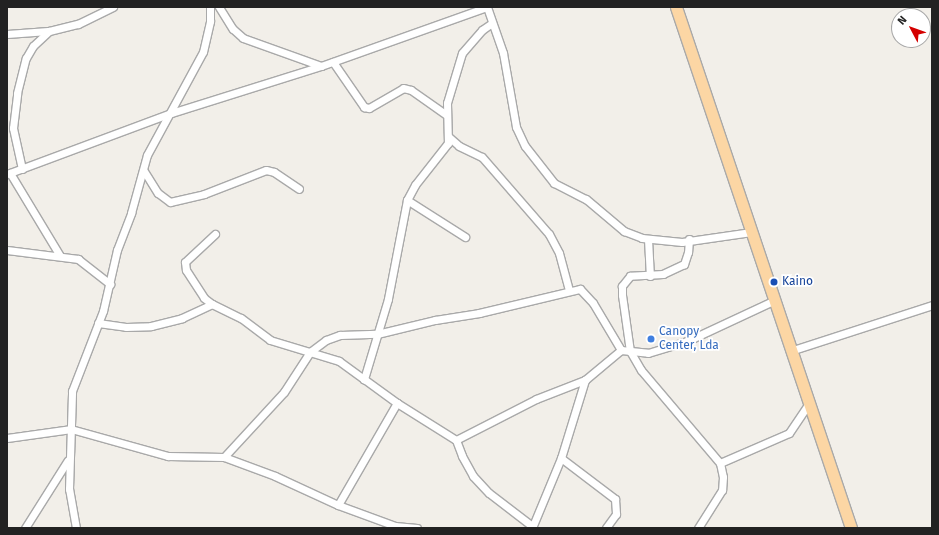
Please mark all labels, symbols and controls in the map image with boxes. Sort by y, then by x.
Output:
north arrow [891,8,931,48]
text: N [895,13,910,27]
place label: Kaino [782,275,813,289]
marker: Kaino [769,277,779,287]
place label: Canopy Center, Lda [659,325,719,353]
marker: Canopy Center, Lda [646,334,656,344]

